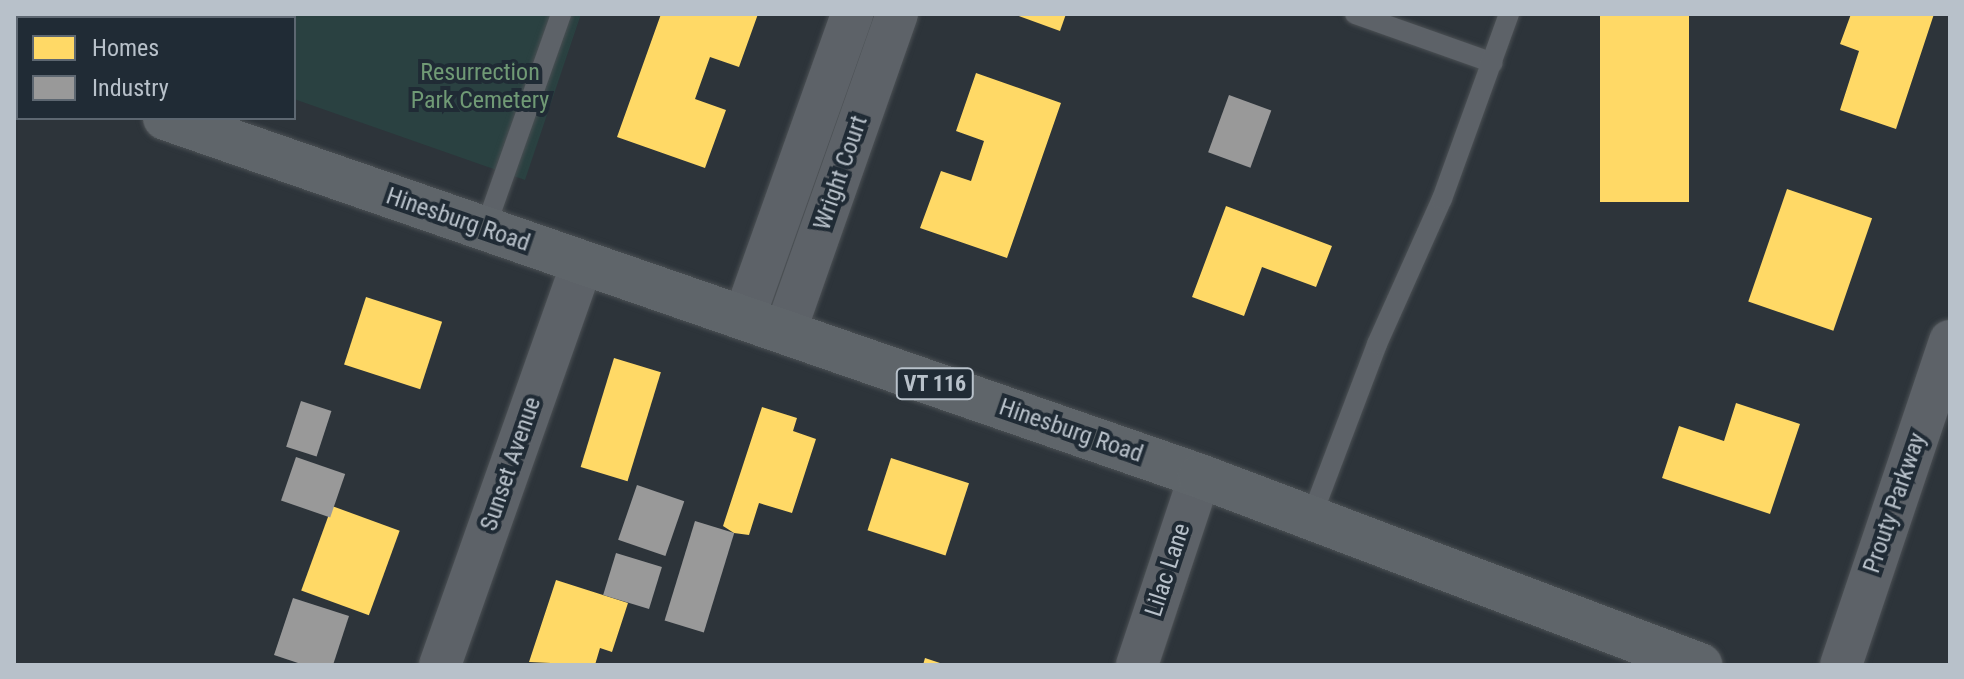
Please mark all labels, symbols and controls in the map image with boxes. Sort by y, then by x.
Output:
legend [16,16,296,120]
text: Homes [92,34,159,62]
park label: Resurrection Park Cemetery [411,59,549,115]
text: Industry [92,74,169,102]
street label: Wright Court [808,112,874,234]
street label: Hinesburg Road [382,182,534,258]
road number: VT 116 [895,366,975,402]
street label: Sunset Avenue [475,393,547,535]
street label: Hinesburg Road [995,393,1147,469]
street label: Prouty Parkway [1858,429,1932,577]
street label: Lilac Lane [1139,520,1197,620]

